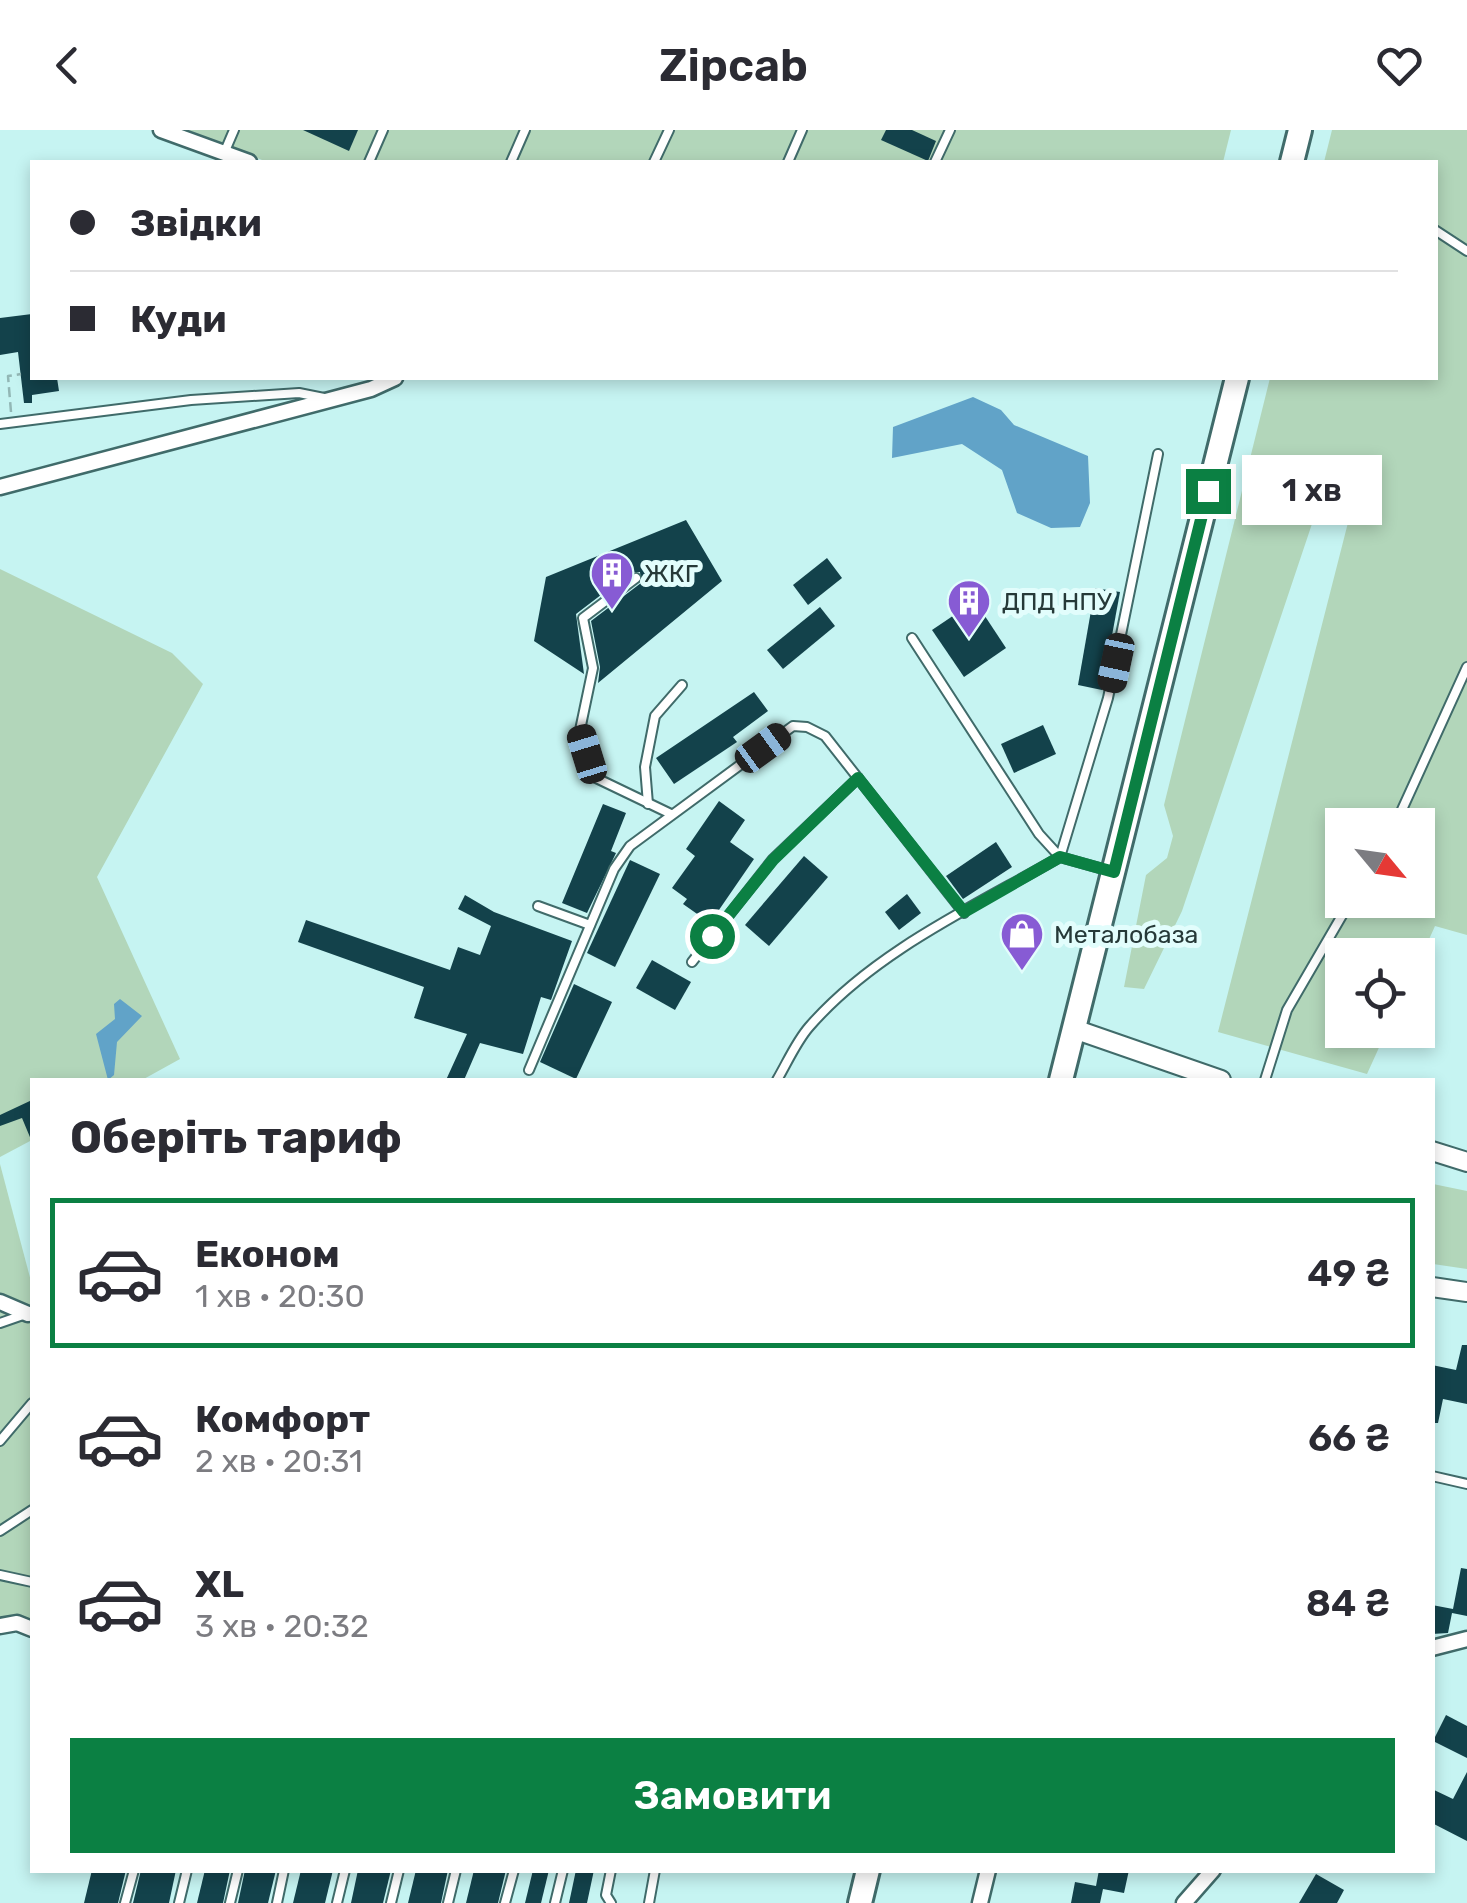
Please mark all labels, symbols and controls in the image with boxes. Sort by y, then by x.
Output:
icon: back [40,38,95,93]
icon: heart [1372,38,1427,93]
text: Zipcab [659,39,808,92]
text: Звідки [130,200,262,246]
text: Куди [130,296,226,342]
callout: 1 хв [1243,456,1383,526]
route end [1186,469,1231,514]
text: 1 хв [1282,471,1342,509]
building icon: ЖКГ [589,550,635,611]
place label: ЖКГ [644,559,698,588]
building icon: ДПД НПУ [946,578,992,639]
place label: ДПД НПУ [1002,587,1112,616]
car [1095,631,1137,695]
car [730,718,796,778]
car [564,721,610,787]
north arrow [1325,808,1435,918]
map controls [1325,808,1435,1048]
shop icon: Металобаза [999,911,1045,972]
route start [690,914,735,959]
place label: Металобаза [1054,920,1198,949]
button: locate [1325,938,1435,1048]
text: Оберіть тариф [70,1111,402,1164]
icon: car [75,1228,165,1318]
text: Економ [195,1231,340,1277]
text: 49 ₴ [1307,1250,1390,1296]
text: 1 хв · 20:30 [195,1277,365,1315]
icon: car [75,1393,165,1483]
text: Комфорт [195,1396,370,1442]
text: 66 ₴ [1308,1415,1390,1461]
text: 2 хв · 20:31 [195,1442,363,1480]
icon: car [75,1558,165,1648]
text: XL [195,1561,244,1607]
text: 84 ₴ [1306,1580,1390,1626]
text: 3 хв · 20:32 [195,1607,369,1645]
button: Замовити [70,1738,1395,1853]

